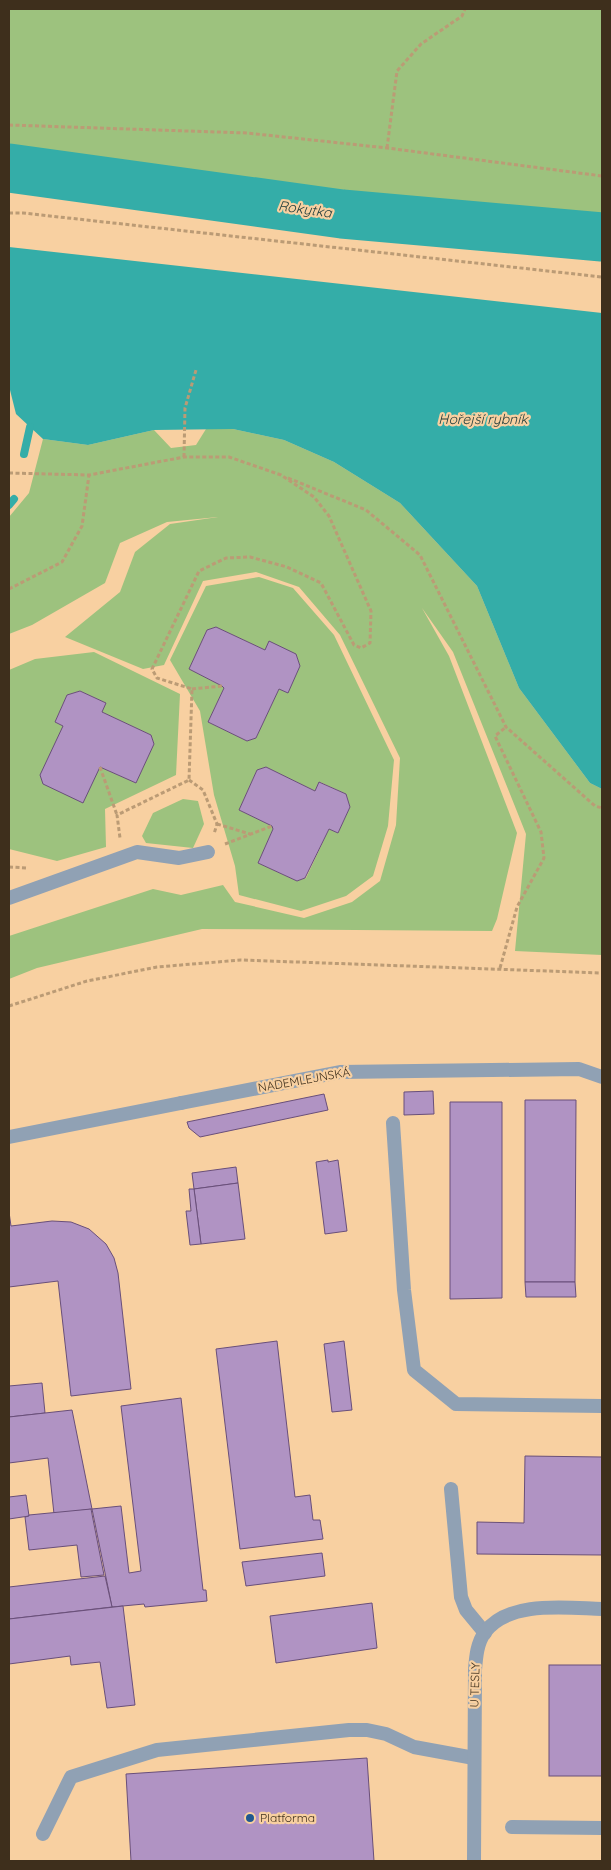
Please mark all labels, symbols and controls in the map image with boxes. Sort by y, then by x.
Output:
water label: Rokytka [277,196,334,222]
water label: Hořejší rybník [438,410,529,428]
street label: NADEMLEJNSKÁ [257,1064,351,1095]
street label: U TESLY [466,1662,483,1708]
place label: Platforma [260,1810,315,1825]
marker: Platforma [244,1812,256,1824]

